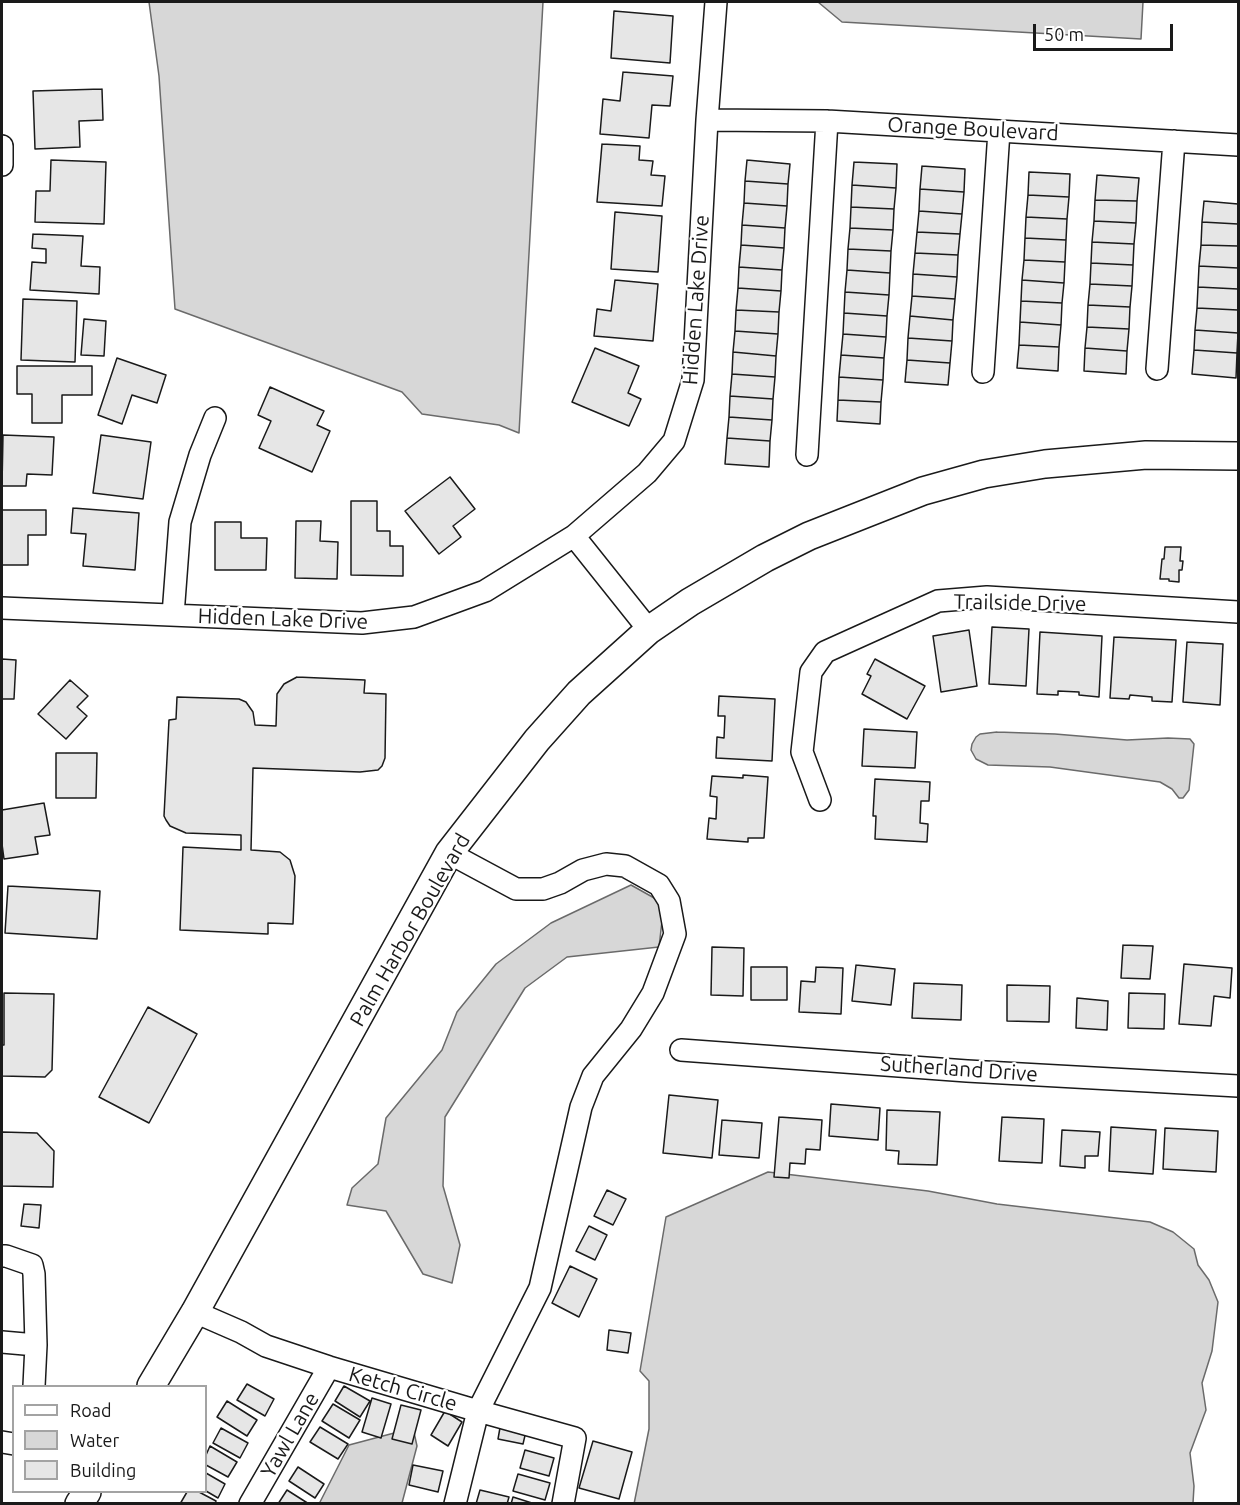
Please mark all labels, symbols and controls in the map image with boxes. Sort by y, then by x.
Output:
scale bar [1036,12,1176,50]
text: 50 m [1044,24,1084,44]
street label: Orange Boulevard [887,112,1059,146]
street label: Hidden Lake Drive [677,214,715,386]
street label: Trailside Drive [953,589,1087,617]
street label: Hidden Lake Drive [197,603,369,635]
street label: Palm Harbor Boulevard [345,829,475,1031]
street label: Sutherland Drive [879,1051,1039,1087]
street label: Ketch Circle [346,1361,460,1417]
legend [12,1385,207,1493]
street label: Yawl Lane [256,1388,324,1482]
text: Road [70,1400,112,1420]
text: Water [70,1430,119,1450]
text: Building [70,1460,136,1480]

